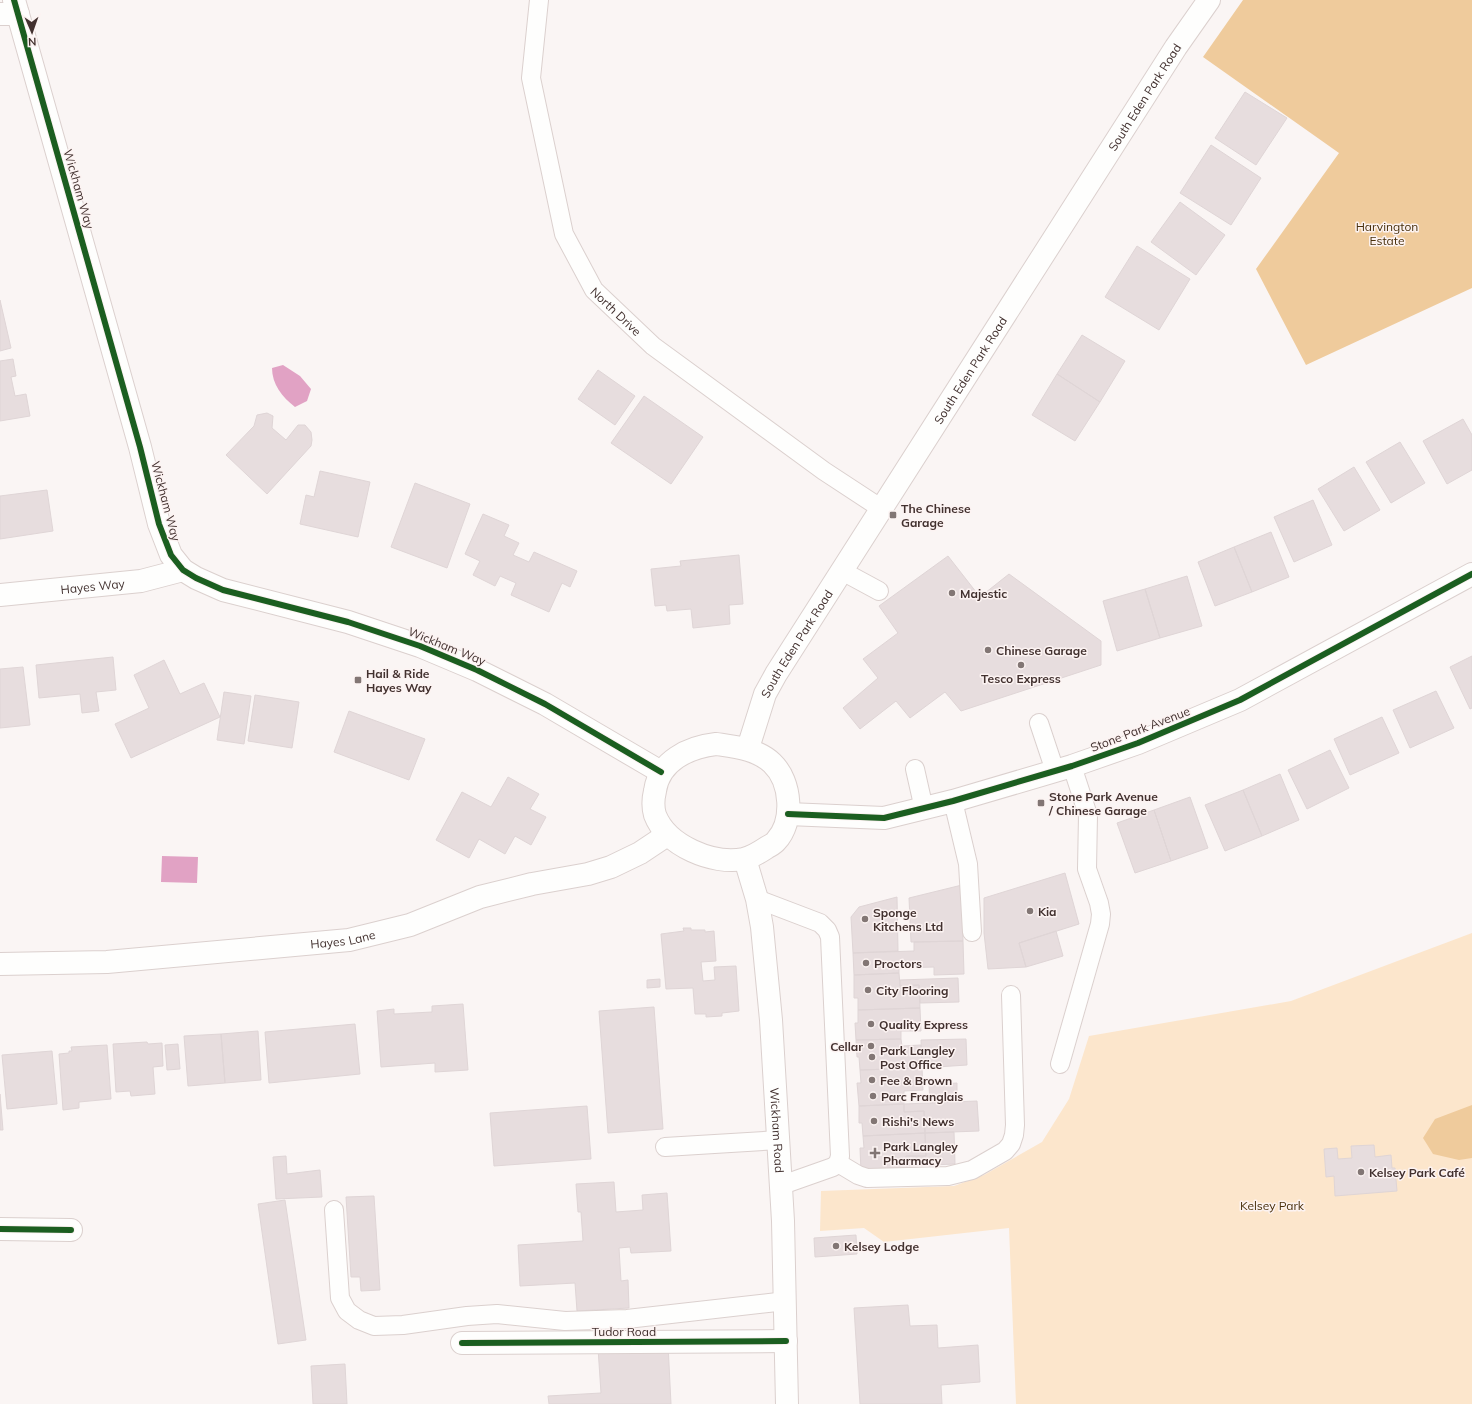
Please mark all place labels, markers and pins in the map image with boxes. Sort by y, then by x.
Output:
place label: The Chinese Garage [901,501,971,530]
marker: The Chinese Garage [888,510,898,520]
place label: Majestic [960,586,1007,601]
marker: Majestic [947,588,957,598]
place label: Chinese Garage [996,643,1087,658]
marker: Chinese Garage [983,645,993,655]
marker: Tesco Express [1016,660,1026,670]
place label: Hail & Ride Hayes Way [366,666,432,695]
place label: Tesco Express [981,671,1061,686]
marker: Hail & Ride Hayes Way [353,675,363,685]
place label: Stone Park Avenue / Chinese Garage [1048,789,1158,818]
marker: Stone Park Avenue / Chinese Garage [1036,798,1046,808]
place label: Kia [1038,904,1057,919]
place label: Sponge Kitchens Ltd [873,905,943,934]
marker: Kia [1025,906,1035,916]
marker: Sponge Kitchens Ltd [860,914,870,924]
place label: Proctors [874,956,922,971]
marker: Proctors [861,958,871,968]
place label: City Flooring [876,983,949,998]
marker: City Flooring [863,985,873,995]
place label: Quality Express [879,1017,968,1032]
marker: Quality Express [866,1019,876,1029]
place label: Cellar [830,1039,863,1054]
marker: Cellar [866,1041,876,1051]
place label: Park Langley Post Office [880,1043,955,1072]
marker: Park Langley Post Office [867,1052,877,1062]
place label: Fee & Brown [880,1073,952,1088]
marker: Fee & Brown [867,1075,877,1085]
place label: Parc Franglais [881,1089,963,1104]
marker: Parc Franglais [868,1091,878,1101]
place label: Rishi's News [882,1114,954,1129]
marker: Rishi's News [869,1116,879,1126]
place label: Park Langley Pharmacy [883,1139,958,1168]
marker: Park Langley Pharmacy [870,1148,880,1158]
place label: Kelsey Park Café [1369,1165,1465,1180]
marker: Kelsey Park Café [1356,1167,1366,1177]
place label: Kelsey Lodge [844,1239,920,1254]
marker: Kelsey Lodge [831,1241,841,1251]

